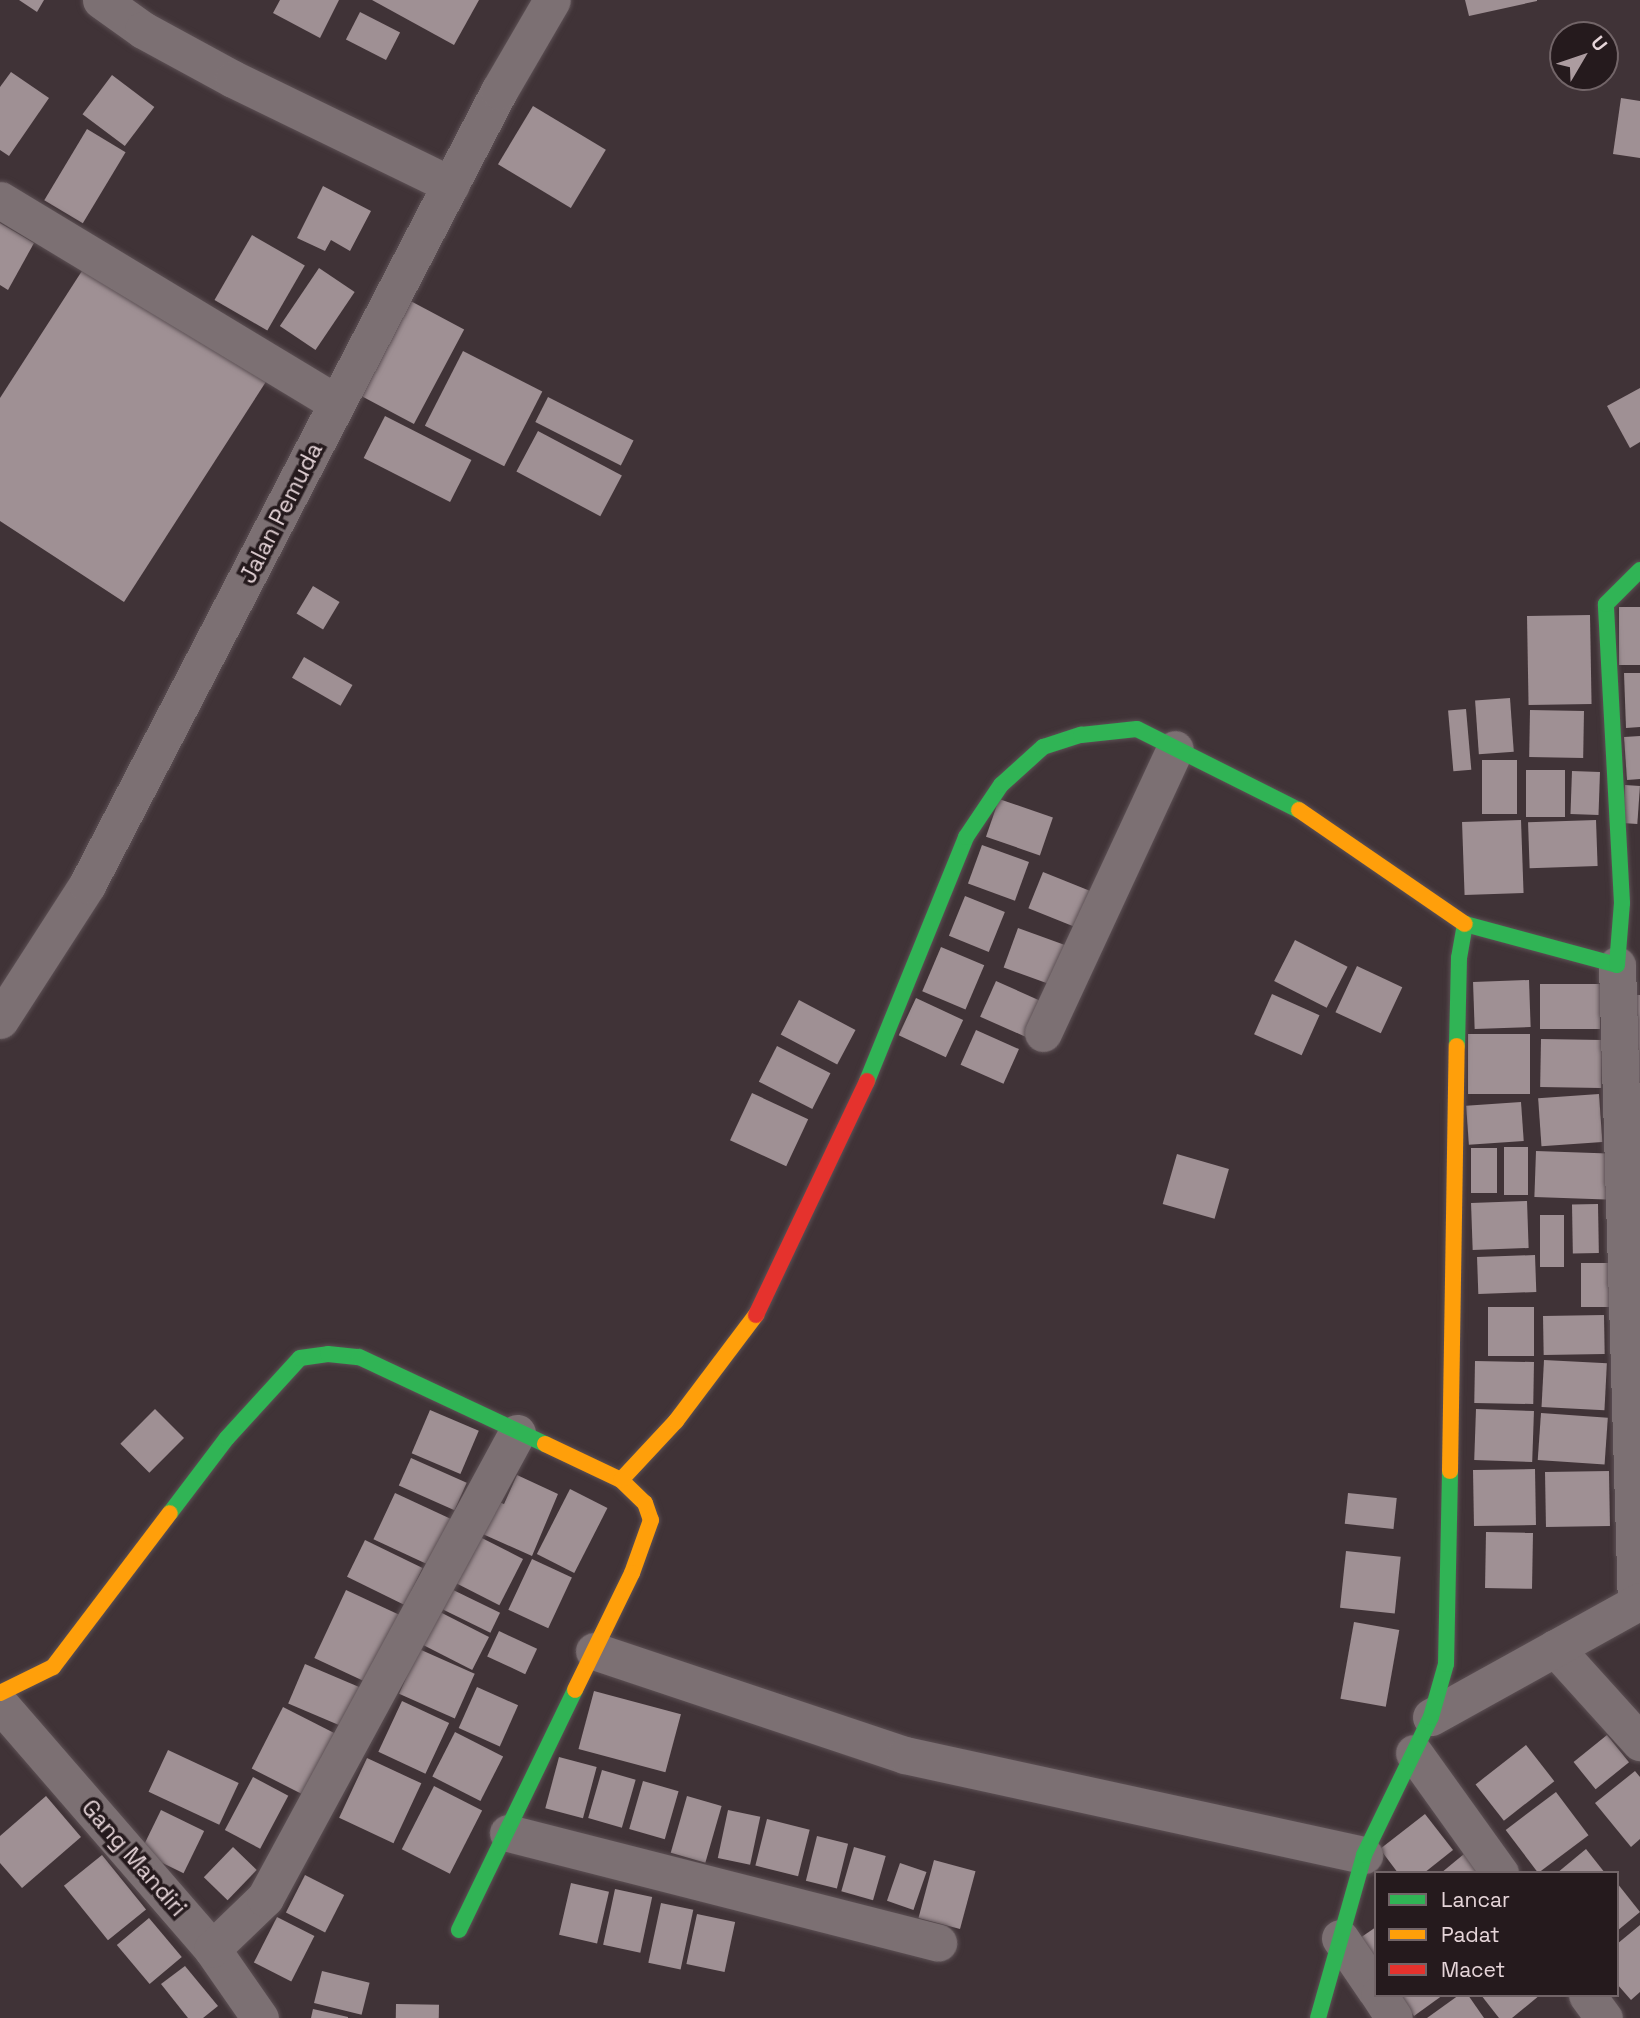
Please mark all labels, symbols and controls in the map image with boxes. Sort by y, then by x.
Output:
north arrow [1549,21,1619,91]
text: U [1585,31,1613,57]
street label: Jalan Pemuda [234,438,328,588]
street label: Gang Mandiri [76,1794,192,1922]
legend [1374,1871,1619,1997]
text: Lancar [1441,1886,1510,1913]
text: Padat [1441,1921,1500,1948]
text: Macet [1441,1956,1505,1983]

